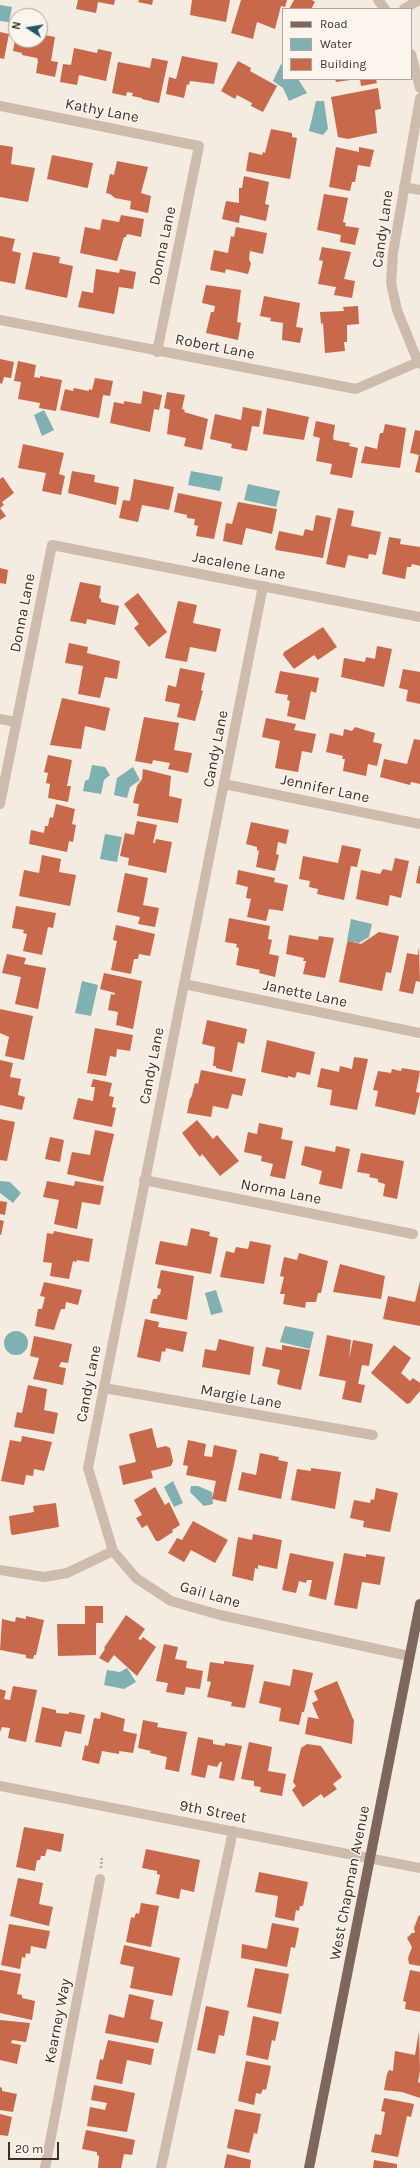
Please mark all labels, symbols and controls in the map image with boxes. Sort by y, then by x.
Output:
north arrow [8,8,48,48]
legend [282,8,412,80]
text: Road [320,17,348,31]
text: N [10,20,24,31]
text: Water [320,37,352,51]
text: Building [320,57,366,71]
street label: Kathy Lane [64,95,140,127]
street label: Candy Lane [369,189,397,269]
street label: Donna Lane [146,205,180,287]
street label: Robert Lane [174,330,256,364]
street label: Jacalene Lane [191,548,287,584]
street label: Donna Lane [7,572,39,654]
street label: Candy Lane [200,709,232,789]
street label: Jennifer Lane [279,771,371,807]
street label: Janette Lane [261,976,349,1012]
street label: Candy Lane [136,1026,168,1106]
street label: Norma Lane [239,1175,323,1209]
street label: Candy Lane [73,1344,105,1424]
street label: Margie Lane [199,1381,283,1413]
street label: Gail Lane [178,1578,242,1612]
street label: 9th Street [178,1797,248,1827]
street label: West Chapman Avenue [326,1804,374,1962]
street label: Kearney Way [41,1977,75,2065]
scale bar [10,2134,61,2160]
text: 20 m [15,2142,43,2156]

